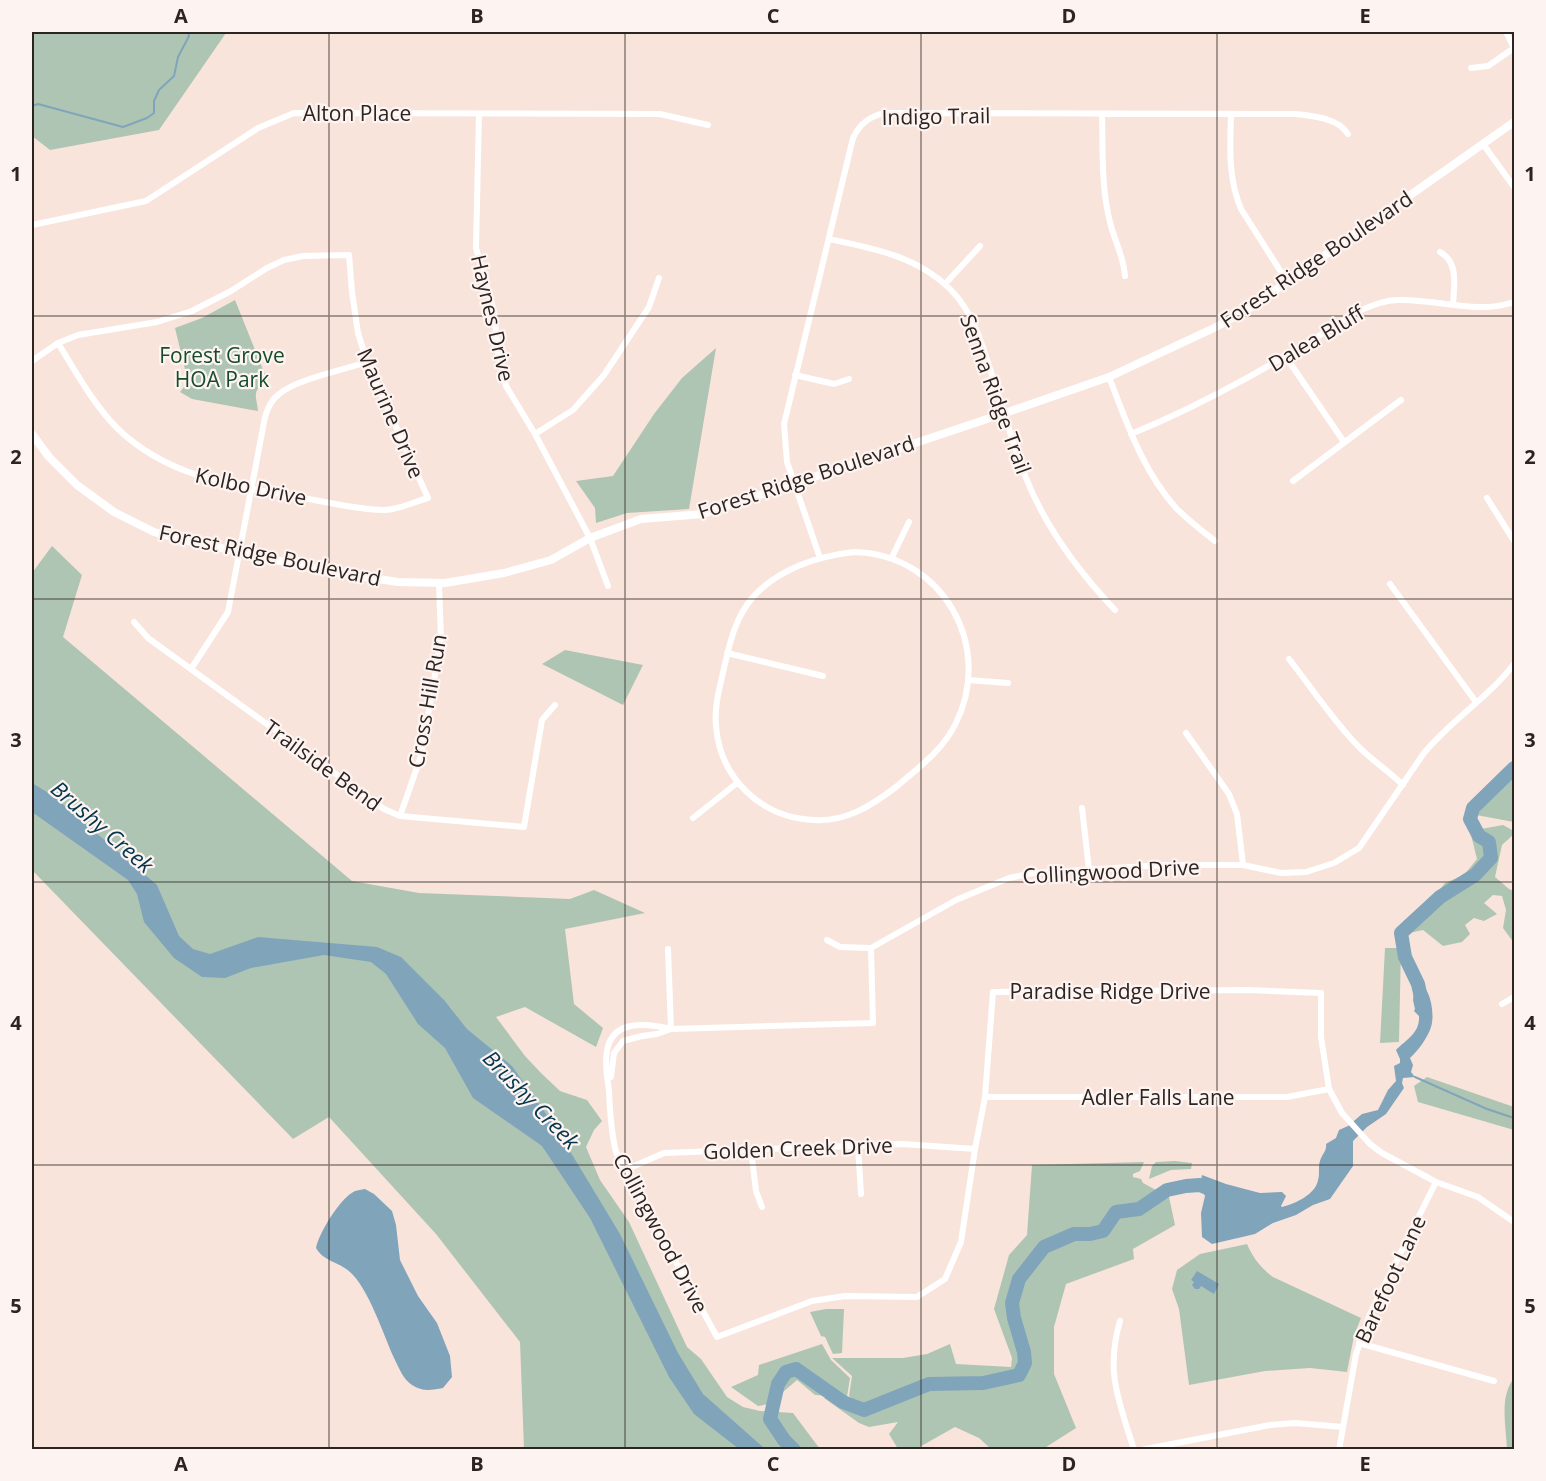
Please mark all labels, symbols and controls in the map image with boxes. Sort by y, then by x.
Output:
text: A [174,2,188,29]
text: B [470,2,484,29]
text: C [767,2,780,29]
text: D [1062,2,1076,29]
text: E [1359,2,1371,29]
street label: Alton Place [303,99,411,127]
street label: Indigo Trail [881,101,991,131]
text: 1 [10,160,22,187]
text: 1 [1524,160,1536,187]
street label: Forest Ridge Boulevard [1214,184,1418,334]
street label: Haynes Drive [465,252,521,384]
street label: Dalea Bluff [1263,297,1371,378]
street label: Senna Ridge Trail [954,310,1038,478]
park label: Forest Grove HOA Park [159,341,285,393]
street label: Maurine Drive [351,344,431,482]
street label: Forest Ridge Boulevard [694,429,918,525]
text: 2 [10,443,22,470]
text: 2 [1524,443,1536,470]
street label: Kolbo Drive [193,461,309,511]
street label: Forest Ridge Boulevard [156,518,384,592]
street label: Cross Hill Run [401,632,453,770]
street label: Trailside Bend [259,713,387,817]
text: 3 [10,726,22,753]
text: 3 [1524,726,1536,753]
water label: Brushy Creek [45,773,162,880]
street label: Collingwood Drive [1022,852,1200,890]
street label: Paradise Ridge Drive [1009,977,1211,1005]
text: 4 [10,1009,22,1036]
text: 4 [1524,1009,1536,1036]
water label: Brushy Creek [477,1043,588,1156]
street label: Adler Falls Lane [1081,1083,1235,1111]
street label: Golden Creek Drive [703,1131,893,1165]
street label: Collingwood Drive [607,1148,715,1318]
street label: Barefoot Lane [1348,1210,1432,1348]
text: 5 [10,1292,22,1319]
text: 5 [1524,1292,1536,1319]
text: A [174,1450,188,1477]
text: B [470,1450,484,1477]
text: C [767,1450,780,1477]
text: D [1062,1450,1076,1477]
text: E [1359,1450,1371,1477]

